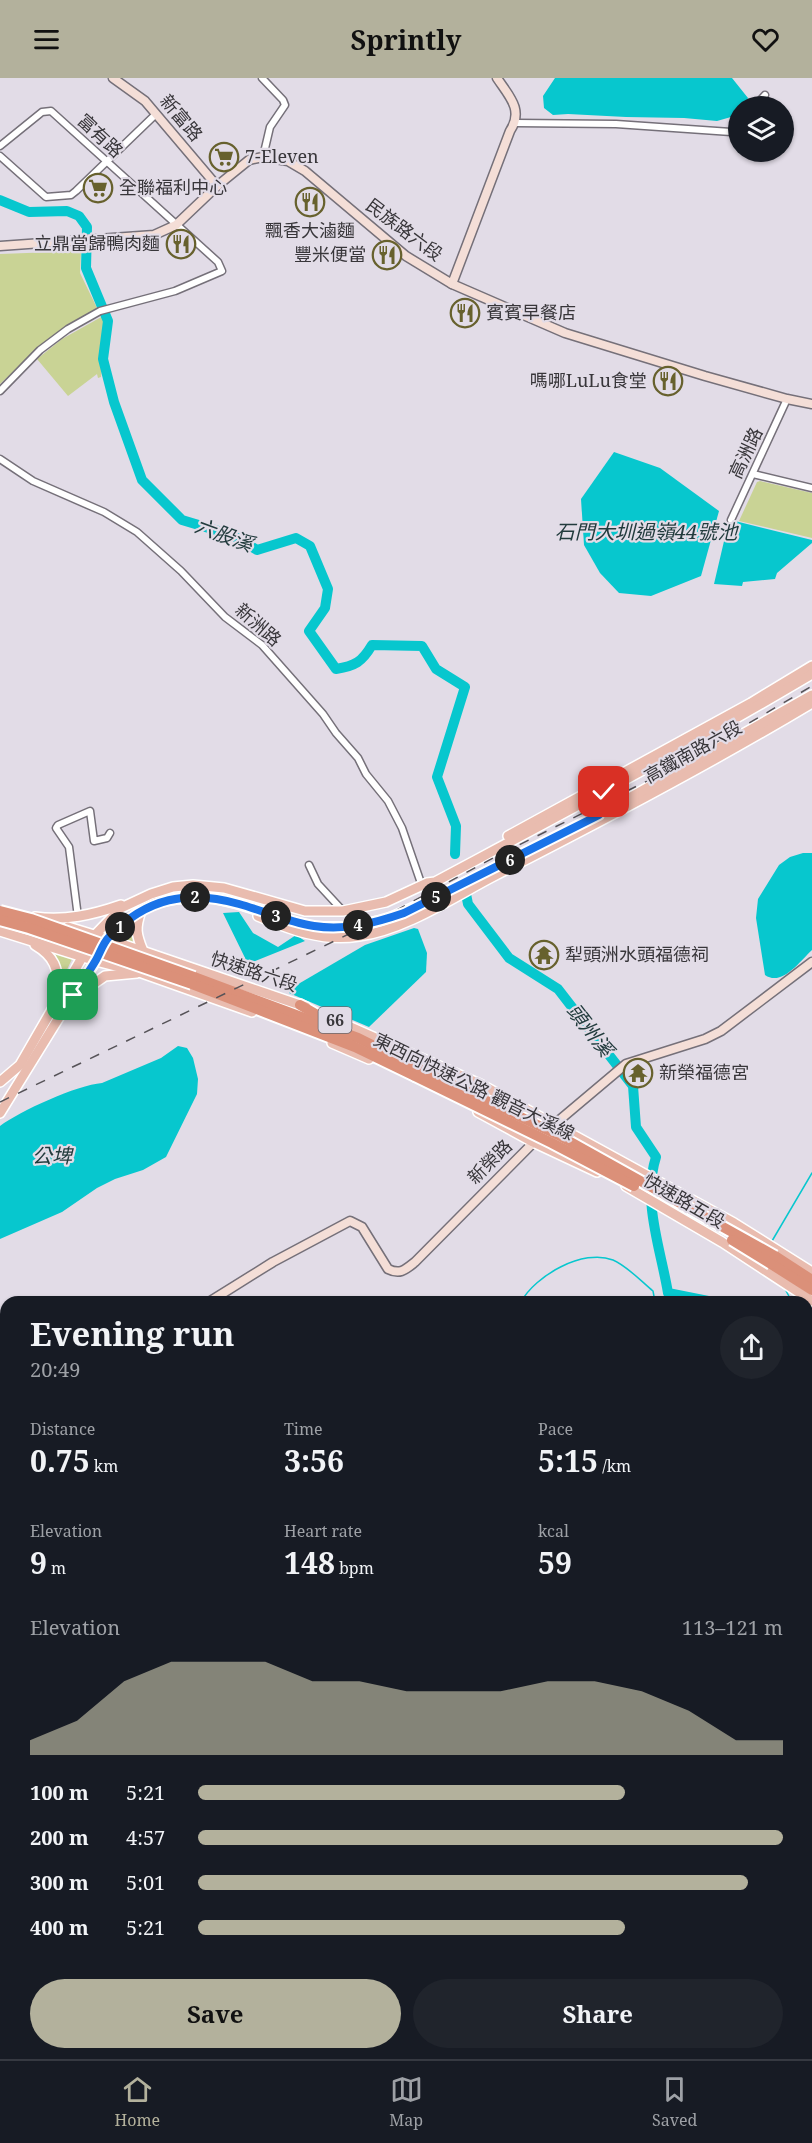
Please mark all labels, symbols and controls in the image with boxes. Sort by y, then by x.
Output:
text: Sprintly [351,21,461,58]
icon: menu [30,23,63,56]
icon: heart [749,23,782,56]
street label: 新富路 [155,89,208,146]
map controls [728,96,794,162]
button: layers [728,96,794,162]
street label: 富有路 [73,108,129,162]
supermarket icon: 7-Eleven [208,141,240,173]
place label: 7-Eleven [245,144,319,168]
supermarket icon: 全聯福利中心 [82,172,114,204]
place label: 全聯福利中心 [119,175,227,199]
restaurant icon: 飄香大滷麵 [294,186,326,218]
street label: 民族路六段 [361,193,448,266]
place label: 飄香大滷麵 [265,218,355,242]
restaurant icon: 立鼎當歸鴨肉麵 [165,228,197,260]
place label: 立鼎當歸鴨肉麵 [34,231,160,255]
restaurant icon: 豐米便當 [371,239,403,271]
place label: 豐米便當 [294,242,366,266]
restaurant icon: 賓賓早餐店 [449,297,481,329]
place label: 賓賓早餐店 [486,300,576,324]
restaurant icon: 嗎哪LuLu食堂 [652,365,684,397]
place label: 嗎哪LuLu食堂 [530,368,647,392]
street label: 高洲路 [723,423,767,482]
water label: 六股溪 [191,512,260,559]
water label: 石門大圳過嶺44號池 [555,518,739,545]
street label: 新洲路 [230,597,287,651]
street label: 高鐵南路六段 [639,714,746,788]
pin [578,766,629,817]
icon: check [587,775,620,808]
pin: 6 [495,845,525,875]
text: 6 [505,849,515,871]
pin: 2 [180,882,210,912]
pin: 5 [421,882,451,912]
text: 2 [190,886,200,908]
text: 5 [431,886,441,908]
pin: 3 [261,901,291,931]
text: 3 [271,905,281,927]
pin: 4 [343,910,373,940]
pin: 1 [105,912,135,942]
text: 4 [353,914,363,936]
text: 1 [115,916,125,938]
temple icon: 犁頭洲水頭福德祠 [528,939,560,971]
place label: 犁頭洲水頭福德祠 [565,942,709,966]
street label: 快速路六段 [208,946,301,996]
pin [47,969,98,1020]
icon: arrive [56,978,89,1011]
water label: 頭州溪 [561,998,621,1064]
road number: 66 [318,1007,352,1033]
street label: 東西向快速公路 觀音大溪線 [370,1027,579,1145]
temple icon: 新榮福德宮 [622,1057,654,1089]
place label: 新榮福德宮 [659,1060,749,1084]
street label: 新榮路 [462,1134,517,1189]
water label: 公埤 [32,1142,74,1169]
street label: 快速路五段 [640,1167,729,1233]
text: Evening run [30,1311,234,1356]
button: share [720,1316,783,1379]
text: 20:49 [30,1356,80,1383]
text: Distance [30,1418,95,1440]
text: Time [284,1418,323,1440]
text: Pace [538,1418,573,1440]
text: 0.75 [30,1440,90,1481]
text: 3:56 [284,1440,344,1481]
text: 5:15 [538,1440,598,1481]
text: km [90,1455,118,1477]
text: /km [598,1455,631,1477]
text: Elevation [30,1520,102,1542]
text: Heart rate [284,1520,362,1542]
text: kcal [538,1520,569,1542]
text: 9 [30,1542,47,1583]
text: 148 [284,1542,335,1583]
text: 59 [538,1542,572,1583]
text: m [47,1557,66,1579]
text: bpm [335,1557,374,1579]
text: Elevation [30,1614,120,1641]
text: 113–121 m [682,1614,783,1641]
text: 100 m [30,1779,89,1806]
text: 5:21 [126,1779,165,1806]
text: 200 m [30,1824,89,1851]
text: 4:57 [126,1824,165,1851]
text: 300 m [30,1869,89,1896]
text: 5:01 [126,1869,165,1896]
text: 400 m [30,1914,89,1941]
text: 5:21 [126,1914,165,1941]
button: Save [30,1979,401,2048]
button: Share [413,1979,783,2048]
tab: Home [115,2073,160,2131]
tab: Map [389,2073,423,2131]
tab: Saved [652,2073,697,2131]

